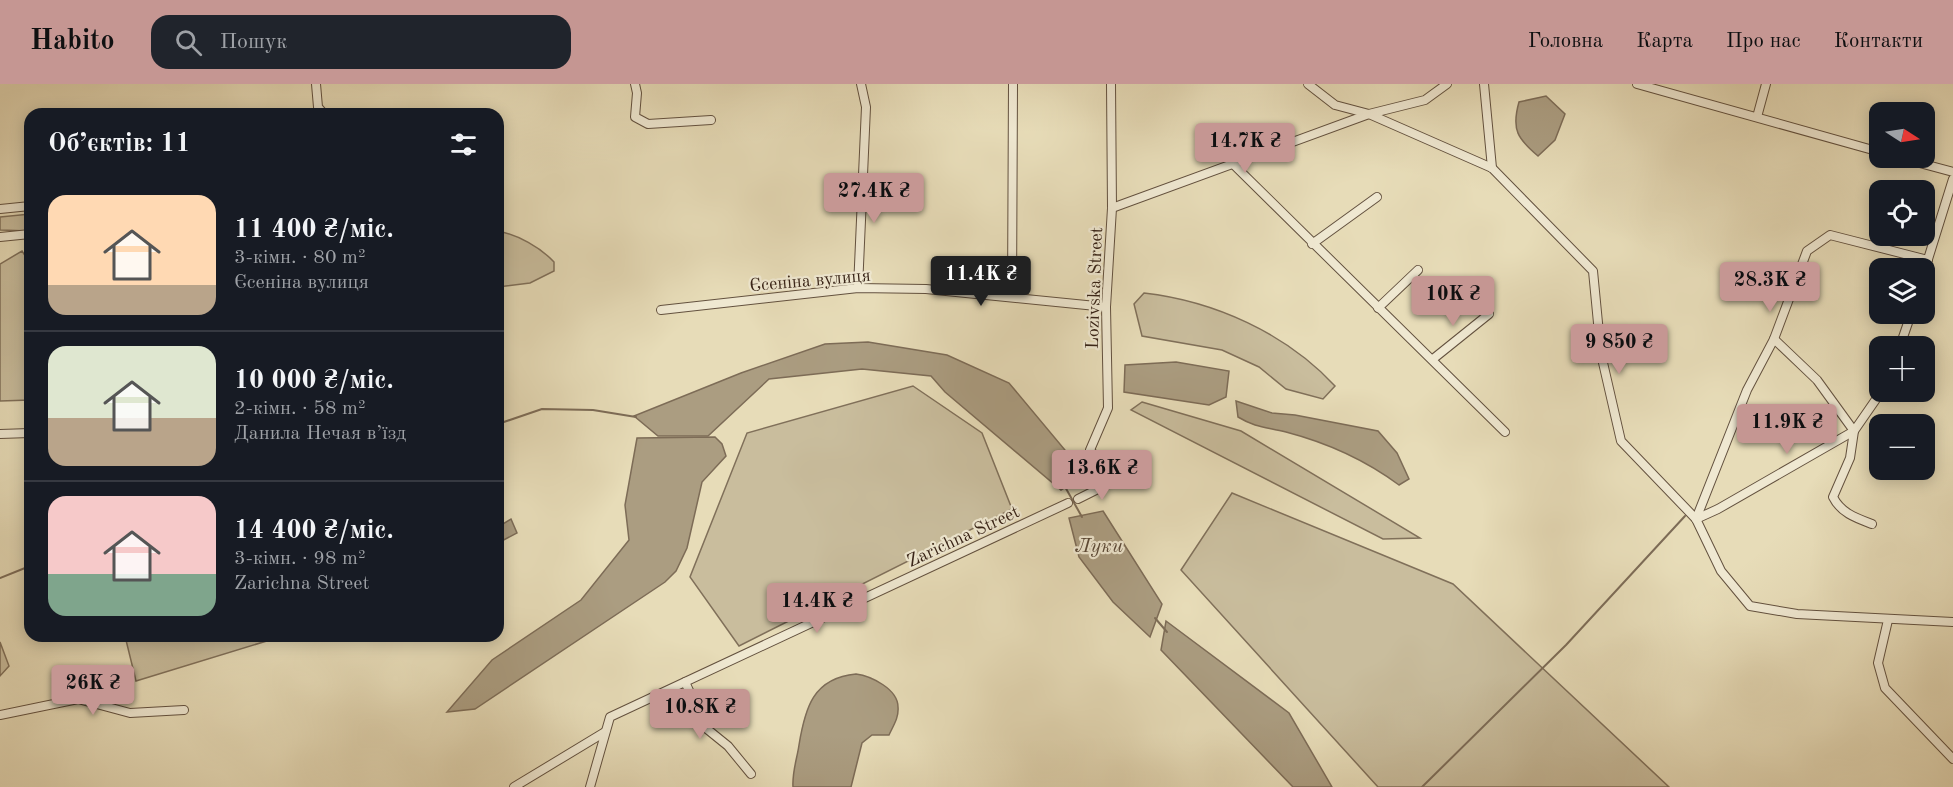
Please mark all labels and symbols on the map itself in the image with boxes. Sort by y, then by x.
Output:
north arrow [1869,102,1935,168]
pin: 14.7K ₴ [1190,123,1300,174]
pin: 27.4K ₴ [819,173,929,224]
street label: Lozivska Street [1084,227,1106,349]
pin: 11.4K ₴ [926,256,1036,307]
pin: 28.3K ₴ [1715,262,1825,313]
street label: Єсеніна вулиця [749,267,871,295]
pin: 10K ₴ [1411,276,1495,327]
pin: 9 850 ₴ [1564,324,1674,375]
pin: 11.9K ₴ [1732,404,1842,455]
pin: 13.6K ₴ [1047,450,1157,501]
street label: Zarichna Street [904,503,1022,571]
water label: Луки [1075,537,1123,557]
pin: 14.4K ₴ [762,583,872,634]
pin: 26K ₴ [51,665,135,716]
pin: 10.8K ₴ [645,689,755,740]

